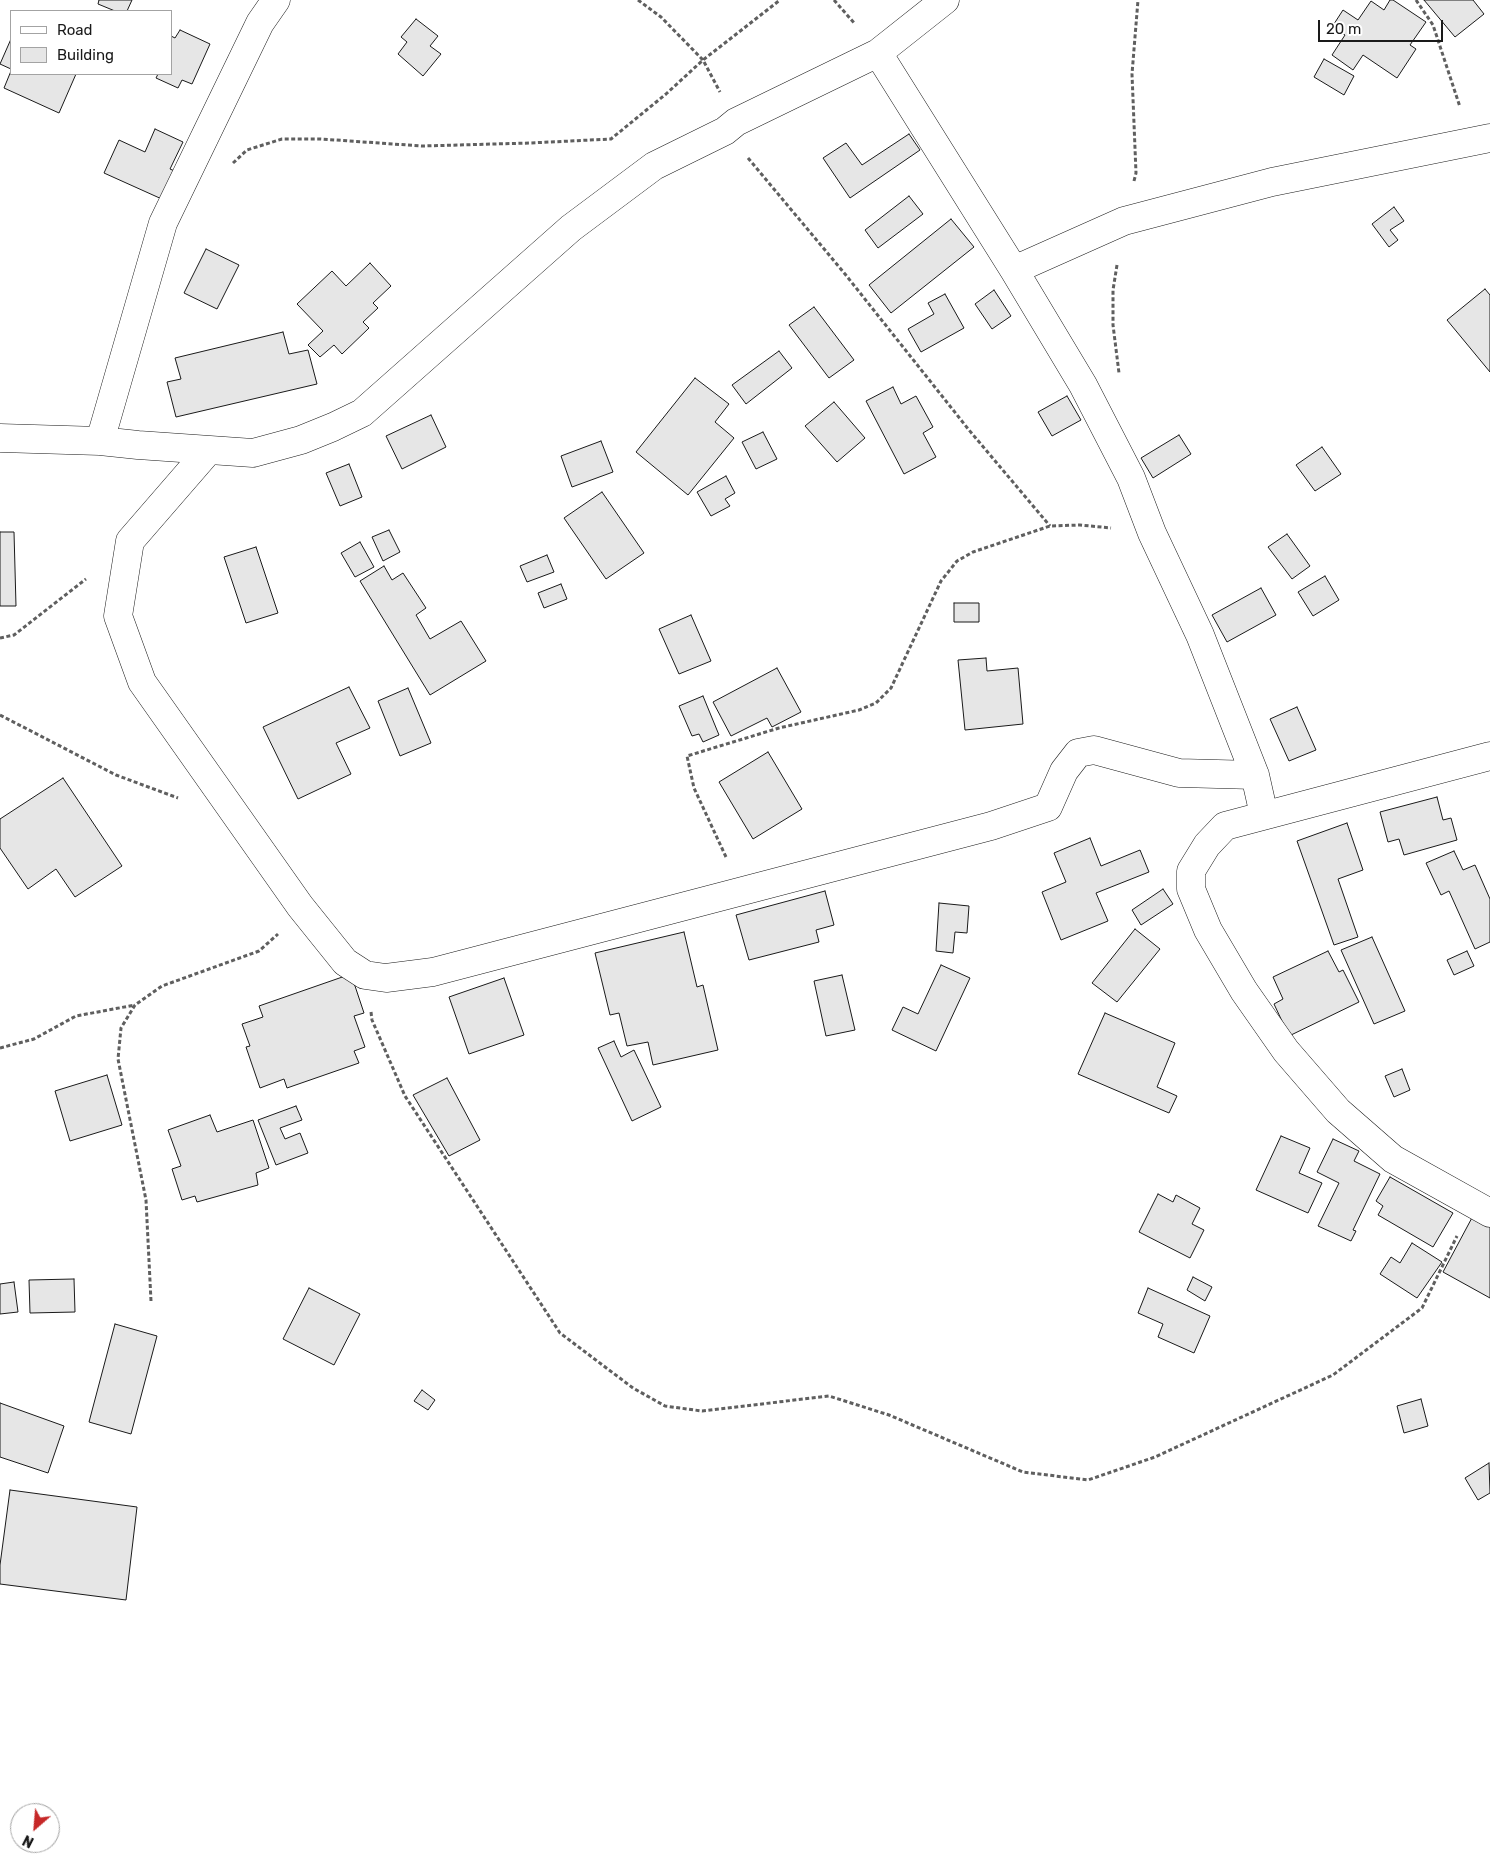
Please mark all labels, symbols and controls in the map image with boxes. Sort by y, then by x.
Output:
legend [10,10,172,75]
scale bar [1320,10,1445,42]
text: 20 m [1326,20,1361,38]
text: Road [57,21,93,39]
text: Building [57,46,114,64]
north arrow [10,1803,60,1853]
text: N [20,1831,37,1851]

